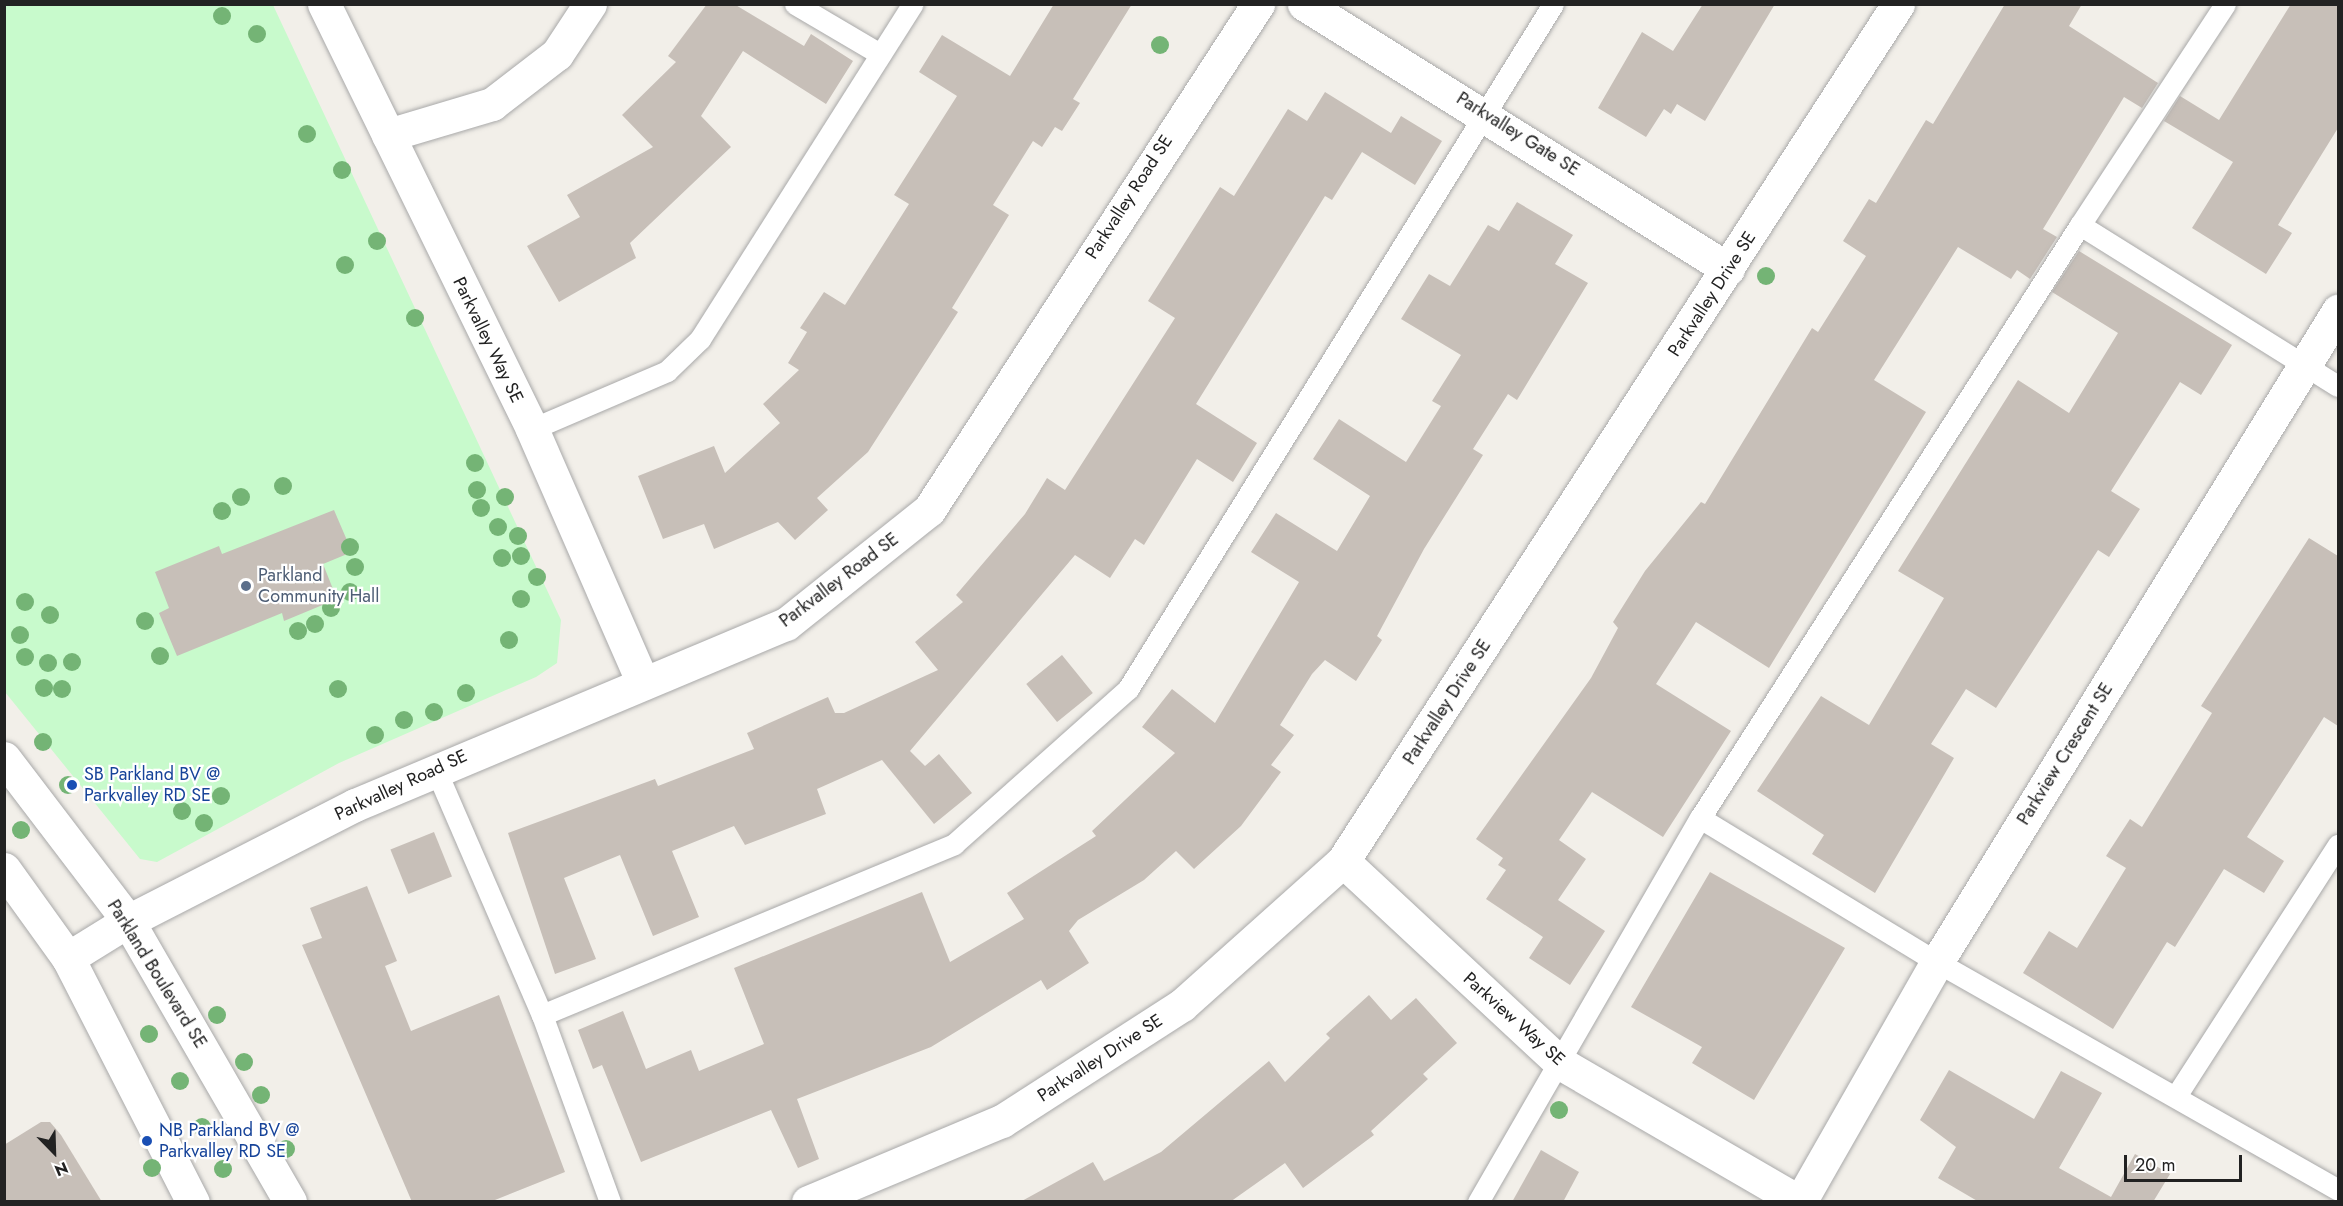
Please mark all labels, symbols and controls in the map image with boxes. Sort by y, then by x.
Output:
street label: Parkvalley Gate SE [1453,88,1583,180]
street label: Parkvalley Road SE [1081,131,1177,263]
street label: Parkvalley Drive SE [1664,227,1760,361]
street label: Parkvalley Way SE [448,274,528,406]
street label: Parkvalley Road SE [775,528,903,632]
place label: Parkland Community Hall [258,565,379,608]
marker: Parkland Community Hall [239,579,253,593]
street label: Parkvalley Drive SE [1399,635,1495,769]
street label: Parkview Crescent SE [2013,679,2117,829]
street label: Parkvalley Road SE [331,745,471,825]
place label: SB Parkland BV @ Parkvalley RD SE [84,764,220,806]
marker: SB Parkland BV @ Parkvalley RD SE [65,778,79,792]
street label: Parkland Boulevard SE [103,896,211,1052]
street label: Parkview Way SE [1459,968,1569,1070]
street label: Parkvalley Drive SE [1033,1010,1167,1106]
place label: NB Parkland BV @ Parkvalley RD SE [159,1120,299,1162]
north arrow [24,1122,84,1182]
marker: NB Parkland BV @ Parkvalley RD SE [140,1134,154,1148]
scale bar [2127,1143,2246,1181]
text: 20 m [2135,1152,2175,1178]
text: N [51,1156,72,1182]

